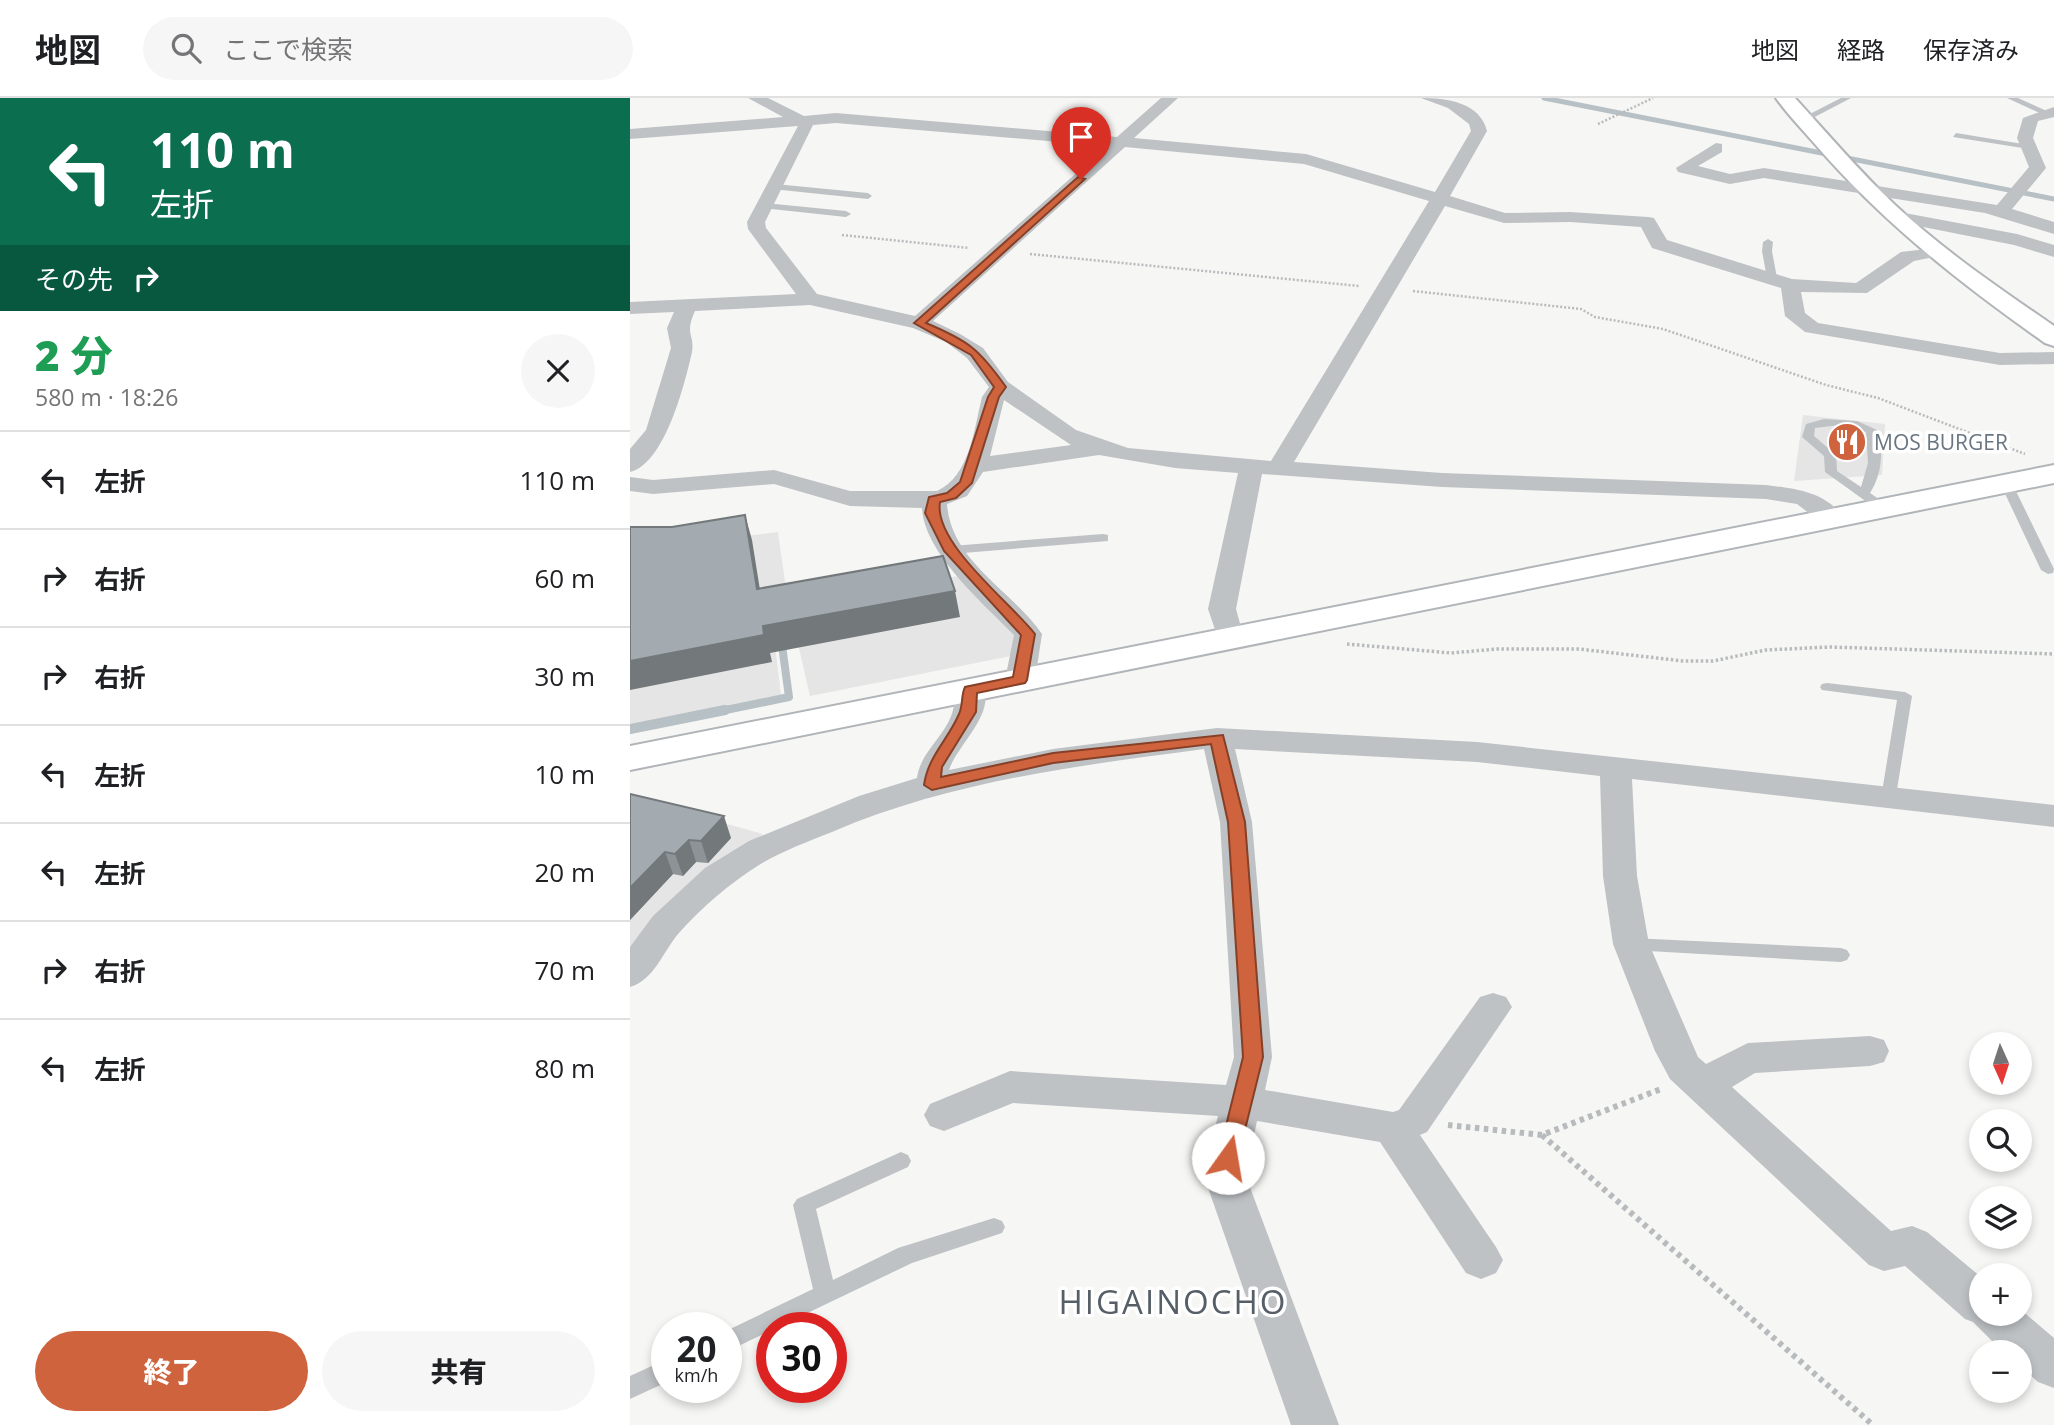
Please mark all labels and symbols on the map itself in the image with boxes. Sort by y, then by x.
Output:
pin [1051,107,1111,179]
restaurant icon: MOS BURGER [1826,421,1868,463]
place label: MOS BURGER [1874,428,2008,456]
north arrow [1969,1032,2032,1096]
position arrow [1191,1121,1265,1195]
district label: HIGAINOCHO [1059,1279,1287,1324]
speed limit sign: 30 [756,1312,847,1403]

